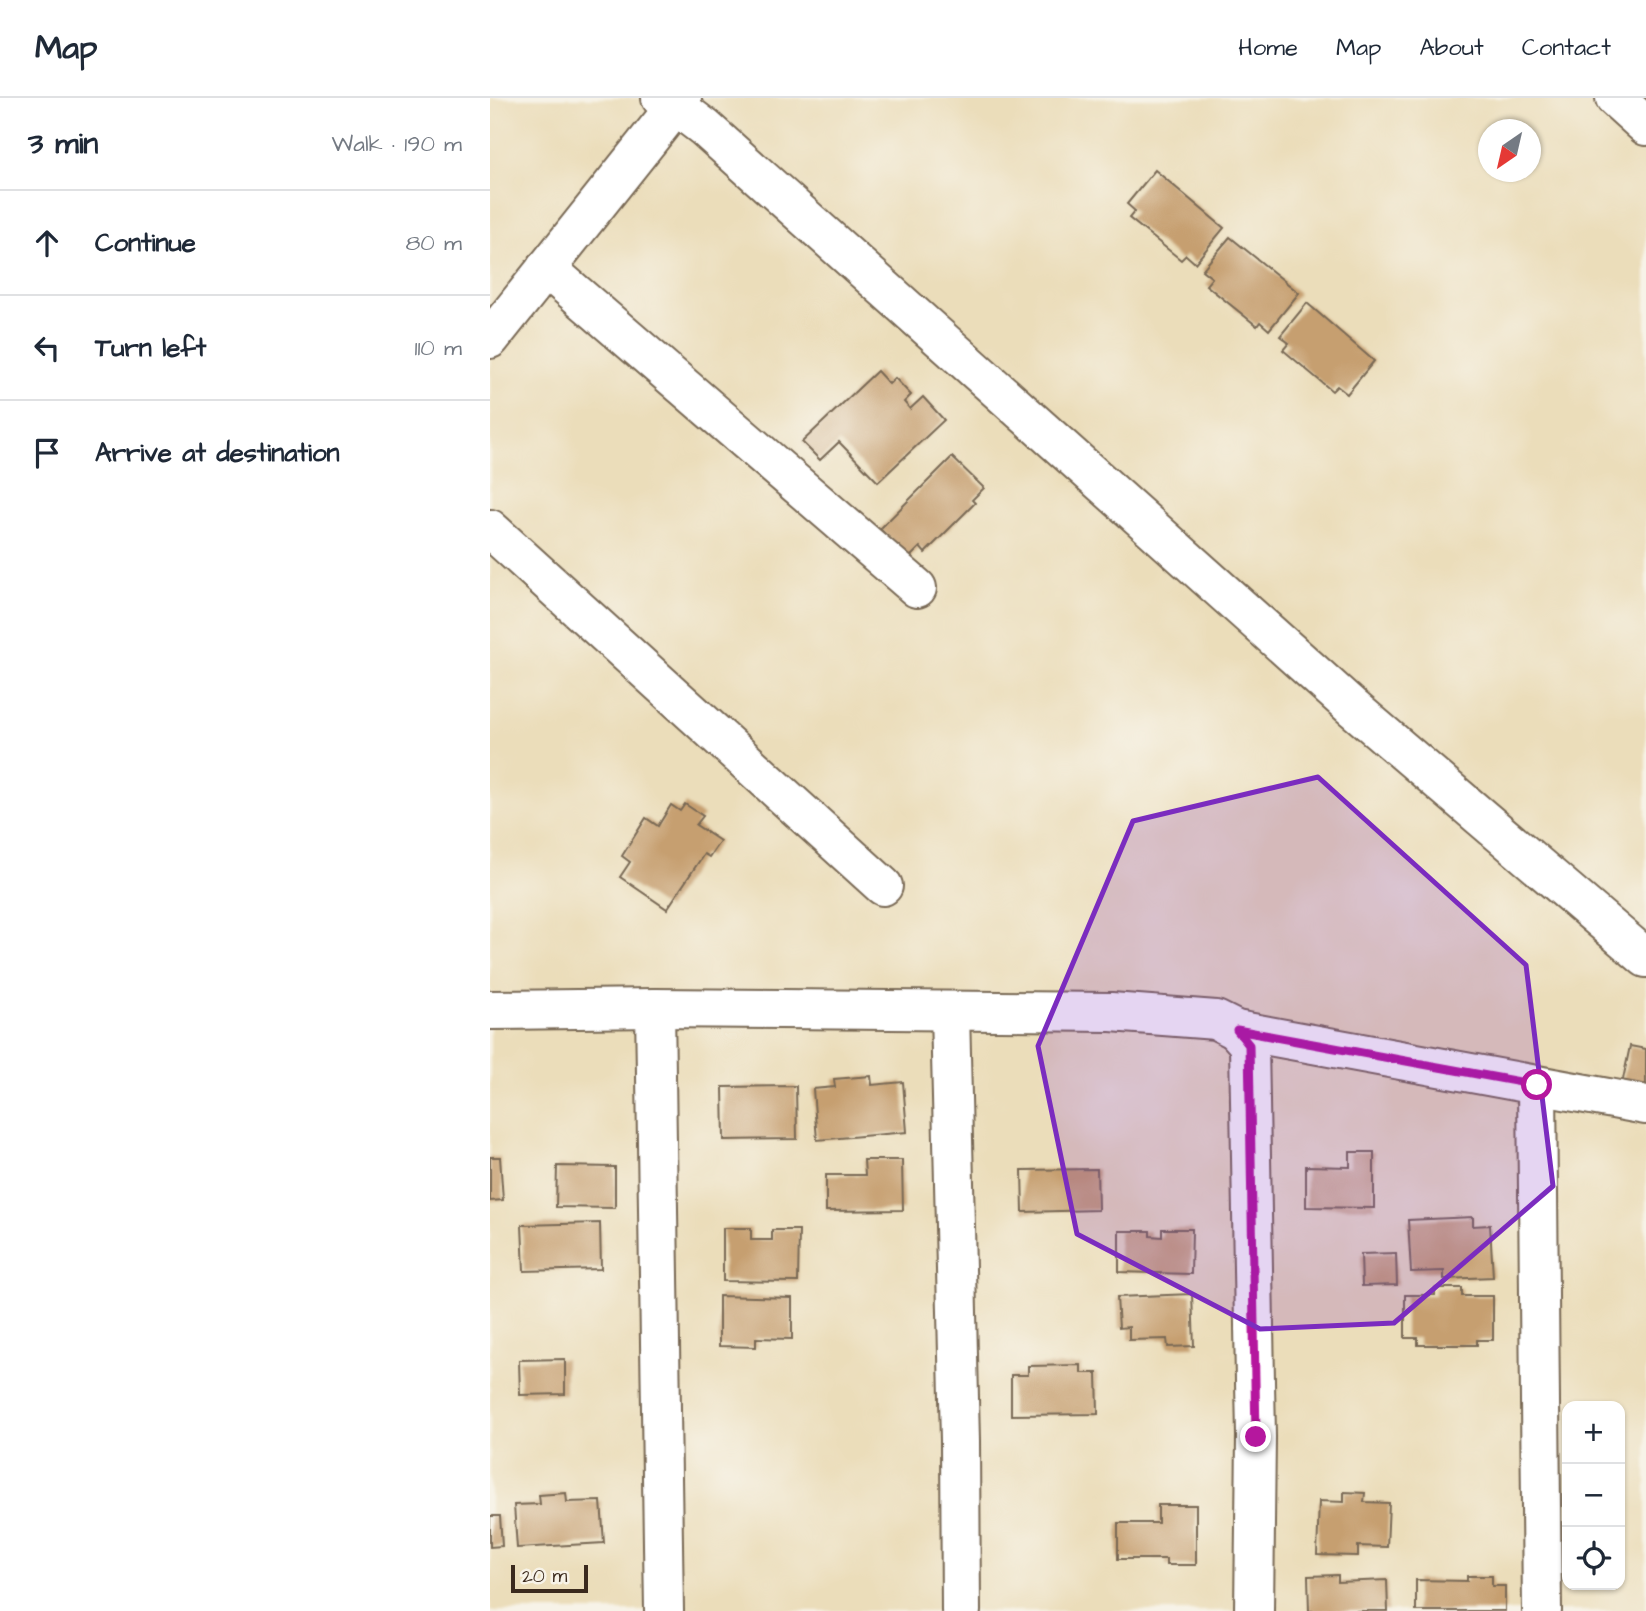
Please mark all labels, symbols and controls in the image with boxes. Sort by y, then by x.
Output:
text: Map [35,25,97,71]
text: Home [1238,31,1298,65]
text: Map [1336,31,1381,65]
text: About [1419,31,1484,65]
text: Contact [1522,31,1611,65]
north arrow [1478,119,1541,182]
text: 3 min [28,123,98,165]
text: Walk · 190 m [332,128,462,160]
icon: ahead [28,224,66,262]
text: Continue [95,225,196,261]
text: 80 m [405,227,462,259]
icon: left [28,329,66,367]
text: Turn left [95,330,206,366]
text: 110 m [414,332,462,364]
icon: arrive [28,434,66,472]
text: Arrive at destination [95,435,340,471]
route start [1521,1069,1552,1100]
map controls [1562,1401,1625,1590]
button: + [1562,1401,1625,1464]
route end [1240,1421,1271,1452]
button: − [1562,1464,1625,1527]
button: locate [1562,1527,1625,1590]
scale bar [511,1562,588,1594]
text: 20 m [522,1563,567,1590]

